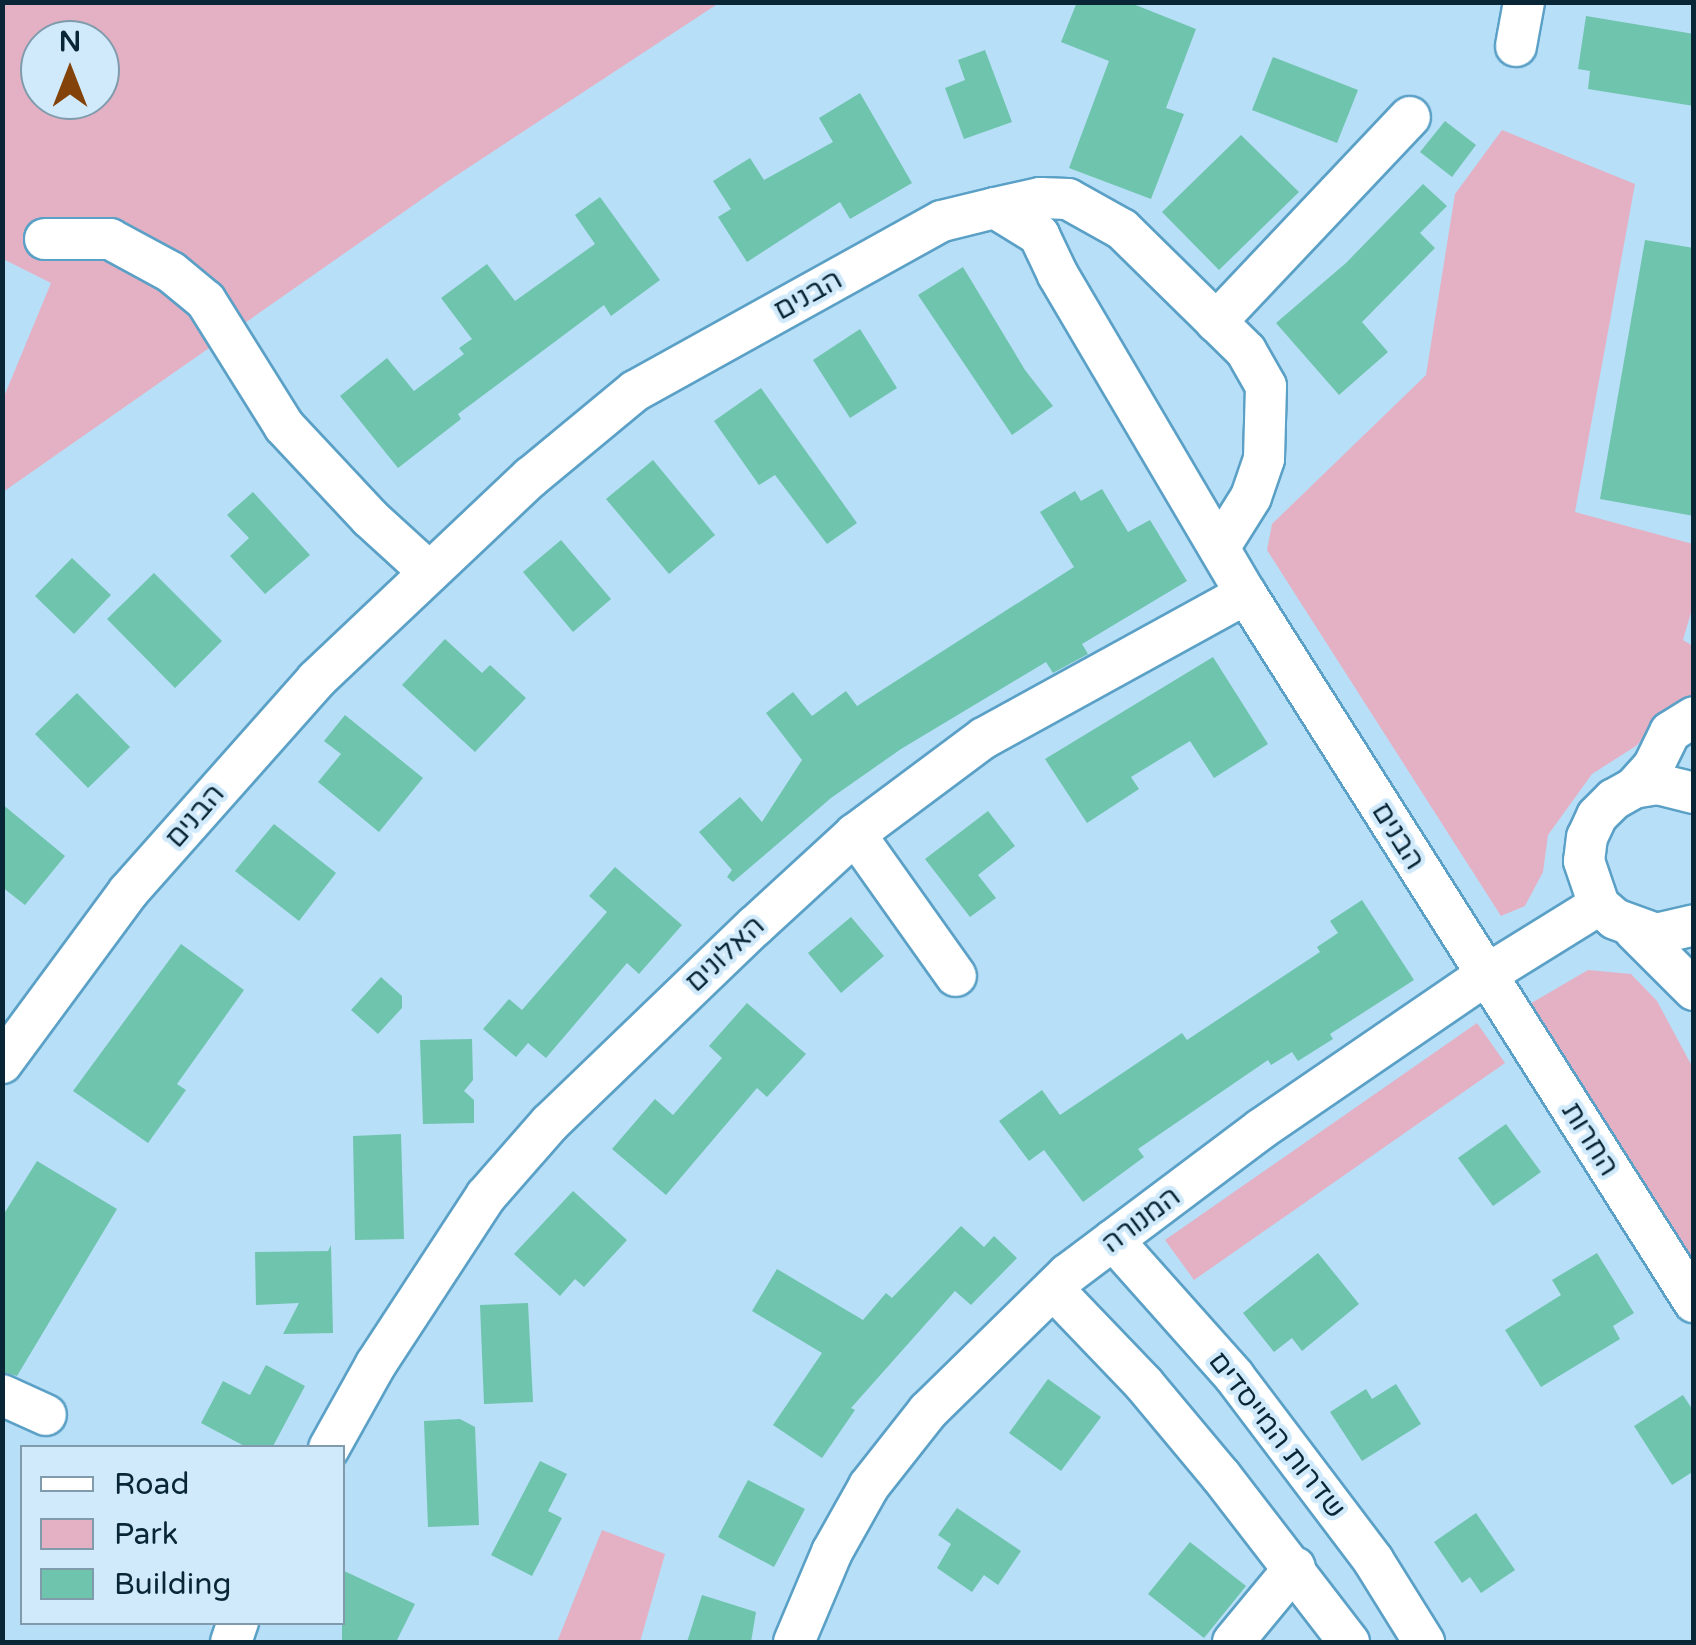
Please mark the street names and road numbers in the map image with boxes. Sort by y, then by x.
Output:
street label: הבנים [768,263,848,327]
street label: הבנים [158,778,232,854]
street label: הבנים [1364,796,1432,876]
street label: האלונים [679,909,771,999]
street label: החרות [1554,1096,1626,1182]
street label: המנורה [1095,1180,1187,1260]
street label: שדרות המייסדים [1201,1345,1353,1525]

